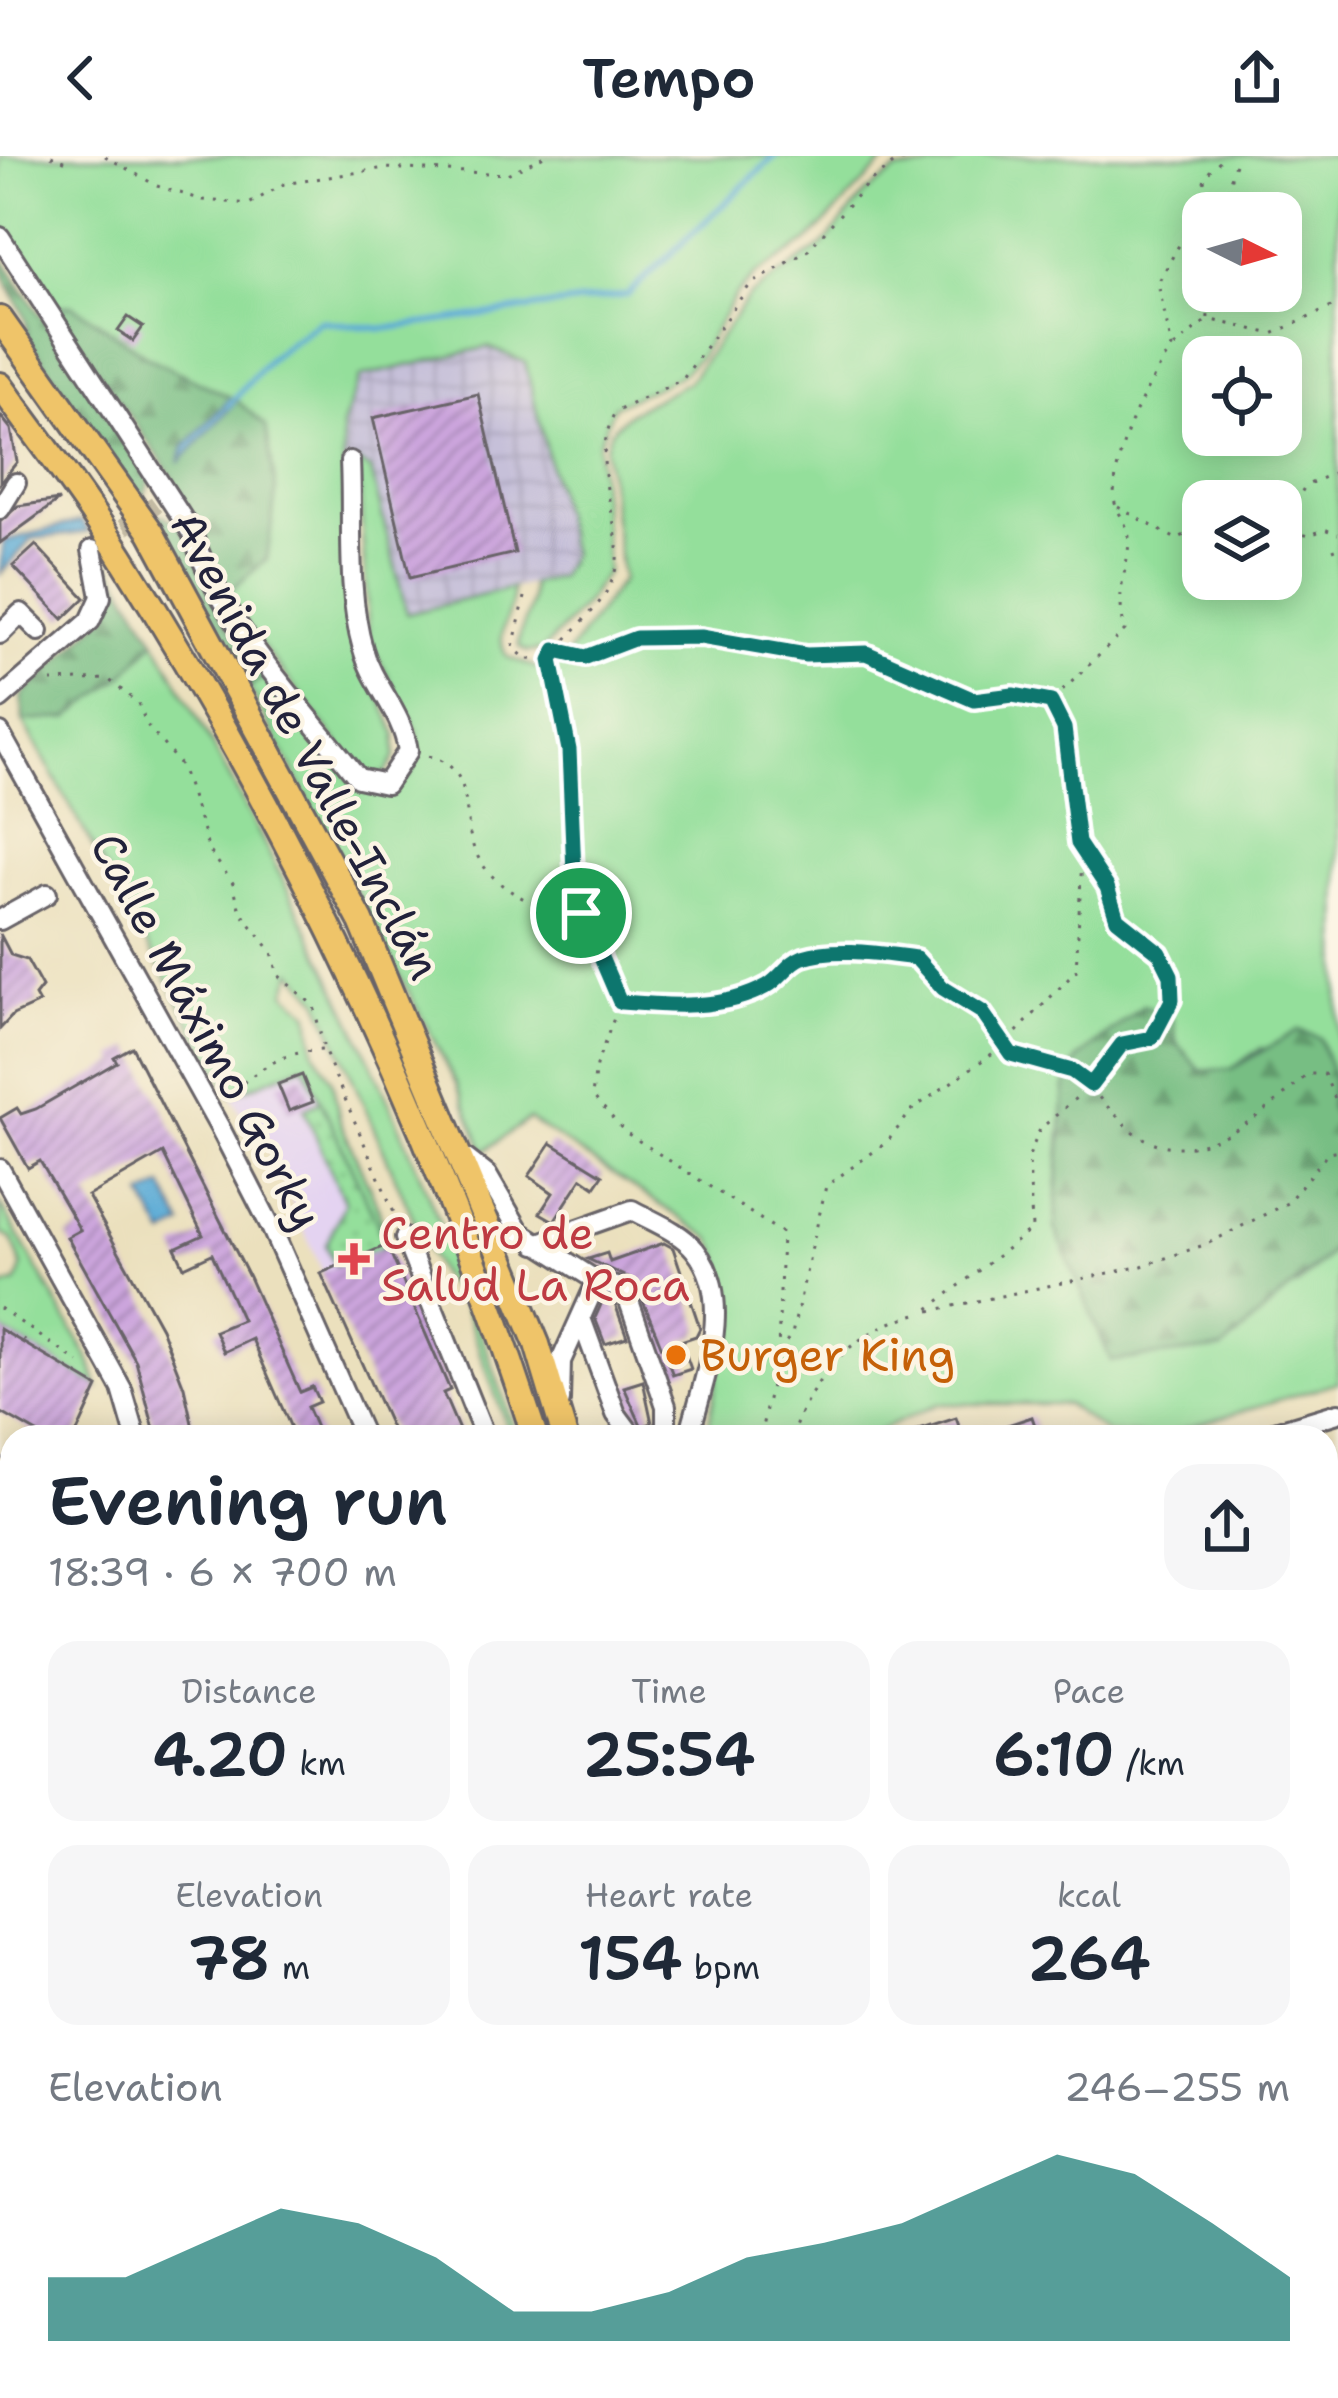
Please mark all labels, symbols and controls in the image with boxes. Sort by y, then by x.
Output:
text: Tempo [582,42,756,114]
icon: back [48,45,114,111]
icon: share [1224,45,1290,111]
north arrow [1182,192,1302,312]
map controls [1182,192,1302,600]
button: locate [1182,336,1302,456]
button: layers [1182,480,1302,600]
street label: Avenida de Valle-Inclán [157,500,455,990]
street label: Calle Máximo Gorky [77,822,337,1240]
pin [530,862,632,964]
icon: arrive [548,880,614,946]
place label: Centro de Salud La Roca [381,1203,690,1315]
marker: Centro de Salud La Roca [338,1243,370,1275]
place label: Burger King [700,1325,955,1385]
marker: Burger King [663,1342,689,1368]
text: Evening run [48,1457,448,1545]
button: share [1164,1464,1290,1590]
text: 18:39 · 6 × 700 m [48,1546,397,1598]
text: Distance [181,1669,317,1714]
text: Time [631,1669,707,1714]
text: Pace [1053,1669,1125,1714]
text: 4.20 [152,1714,288,1794]
text: 25:54 [582,1714,756,1794]
text: 6:10 [993,1714,1115,1794]
text: km [288,1741,346,1786]
text: /km [1115,1741,1185,1786]
text: Elevation [175,1873,323,1918]
text: Heart rate [585,1873,753,1918]
text: kcal [1057,1873,1121,1918]
text: 78 [188,1918,271,1998]
text: 154 [578,1918,682,1998]
text: 264 [1027,1918,1151,1998]
text: m [271,1945,310,1990]
text: bpm [682,1945,760,1990]
text: Elevation [48,2061,223,2113]
text: 246–255 m [1064,2061,1290,2113]

